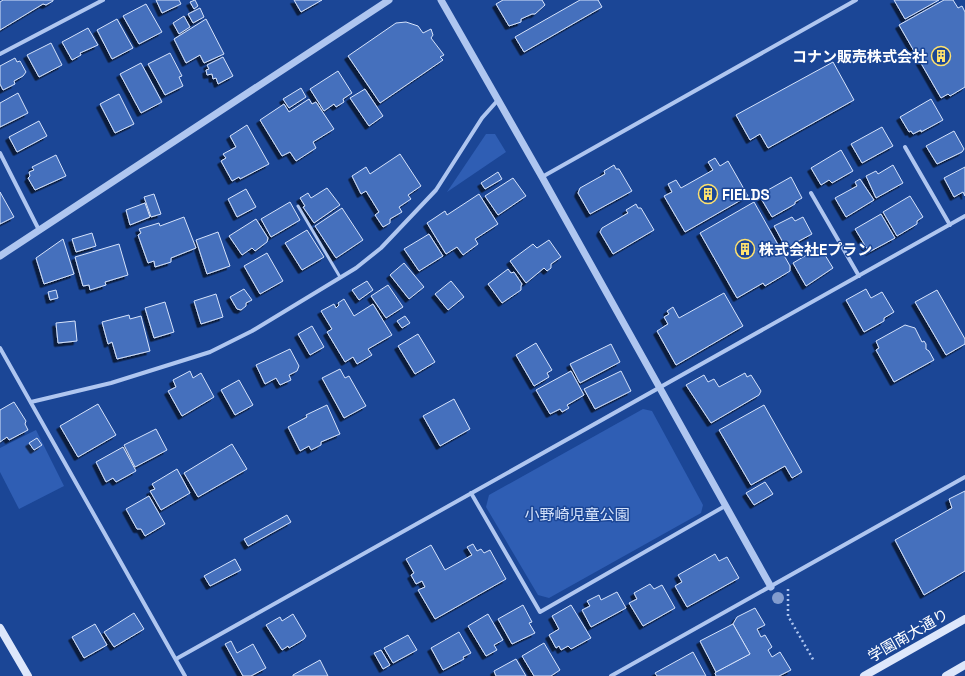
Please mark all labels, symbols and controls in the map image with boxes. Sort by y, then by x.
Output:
building icon: コナン販売株式会社 [930,45,952,67]
place label: コナン販売株式会社 [792,47,927,66]
building icon: FIELDS [697,183,719,205]
place label: FIELDS [722,185,770,204]
building icon: 株式会社Eプラン [734,238,756,260]
place label: 株式会社Eプラン [759,240,872,259]
park label: 小野崎児童公園 [524,505,630,524]
street label: 学園南大通り [864,604,952,666]

